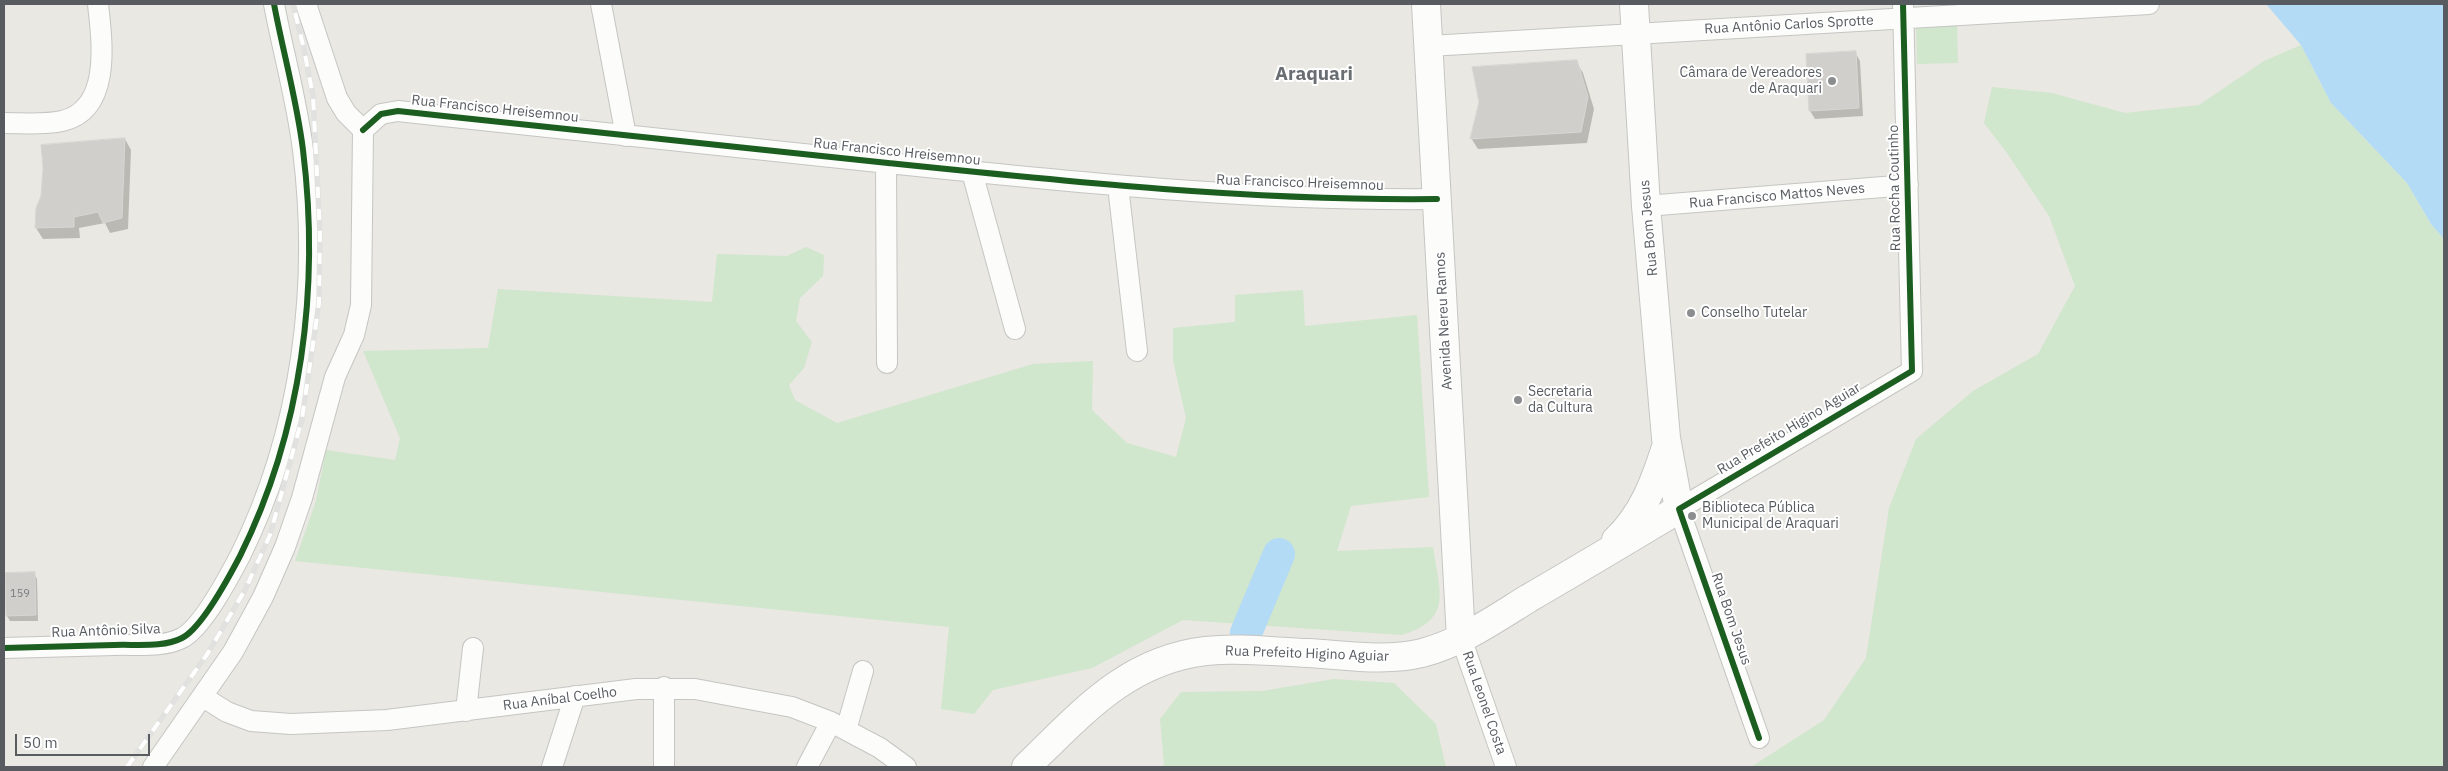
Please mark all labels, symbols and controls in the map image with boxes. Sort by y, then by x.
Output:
street label: Rua Antônio Carlos Sprotte [1704,12,1874,38]
district label: Araquari [1275,64,1353,86]
place label: Câmara de Vereadores de Araquari [1680,65,1822,98]
marker: Câmara de Vereadores de Araquari [1826,75,1838,87]
street label: Rua Francisco Hreisemnou [411,92,579,126]
street label: Rua Rocha Coutinho [1885,125,1905,251]
street label: Rua Francisco Hreisemnou [813,135,981,169]
street label: Rua Francisco Hreisemnou [1216,172,1384,194]
street label: Rua Bom Jesus [1636,179,1662,277]
street label: Rua Francisco Mattos Neves [1688,180,1866,212]
street label: Avenida Nereu Ramos [1432,252,1456,390]
place label: Conselho Tutelar [1701,305,1807,321]
marker: Conselho Tutelar [1685,307,1697,319]
street label: Rua Prefeito Higino Aguiar [1714,380,1864,478]
place label: Secretaria da Cultura [1528,384,1593,417]
marker: Secretaria da Cultura [1512,394,1524,406]
place label: Biblioteca Pública Municipal de Araquari [1702,500,1839,532]
marker: Biblioteca Pública Municipal de Araquari [1686,510,1698,522]
street label: Rua Bom Jesus [1707,571,1755,667]
house number: 159 [10,587,30,601]
street label: Rua Antônio Silva [51,621,161,641]
street label: Rua Prefeito Higino Aguiar [1225,643,1389,665]
street label: Rua Leonel Costa [1458,649,1510,757]
street label: Rua Aníbal Coelho [502,684,618,714]
scale bar [18,724,152,756]
text: 50 m [23,733,58,752]

